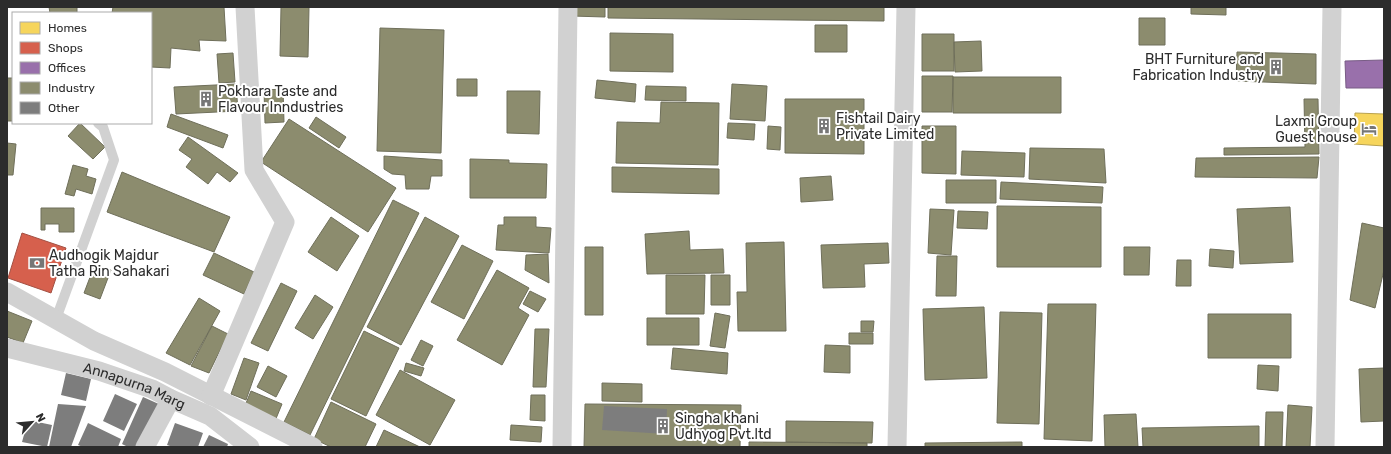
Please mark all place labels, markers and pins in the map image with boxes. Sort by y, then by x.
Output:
place label: BHT Furniture and Fabrication Industry [1133,51,1264,84]
building icon: BHT Furniture and Fabrication Industry [1267,58,1285,76]
place label: Pokhara Taste and Flavour Inndustries [218,83,343,116]
building icon: Pokhara Taste and Flavour Inndustries [197,90,215,108]
place label: Fishtail Dairy Private Limited [836,110,934,143]
place label: Laxmi Group Guest house [1275,113,1357,146]
building icon: Fishtail Dairy Private Limited [815,117,833,135]
hotel icon: Laxmi Group Guest house [1360,120,1378,138]
place label: Audhogik Majdur Tatha Rin Sahakari [49,247,169,280]
bank icon: Audhogik Majdur Tatha Rin Sahakari [28,254,46,272]
place label: Singha khani Udhyog Pvt.ltd [675,410,772,443]
building icon: Singha khani Udhyog Pvt.ltd [654,417,672,435]

